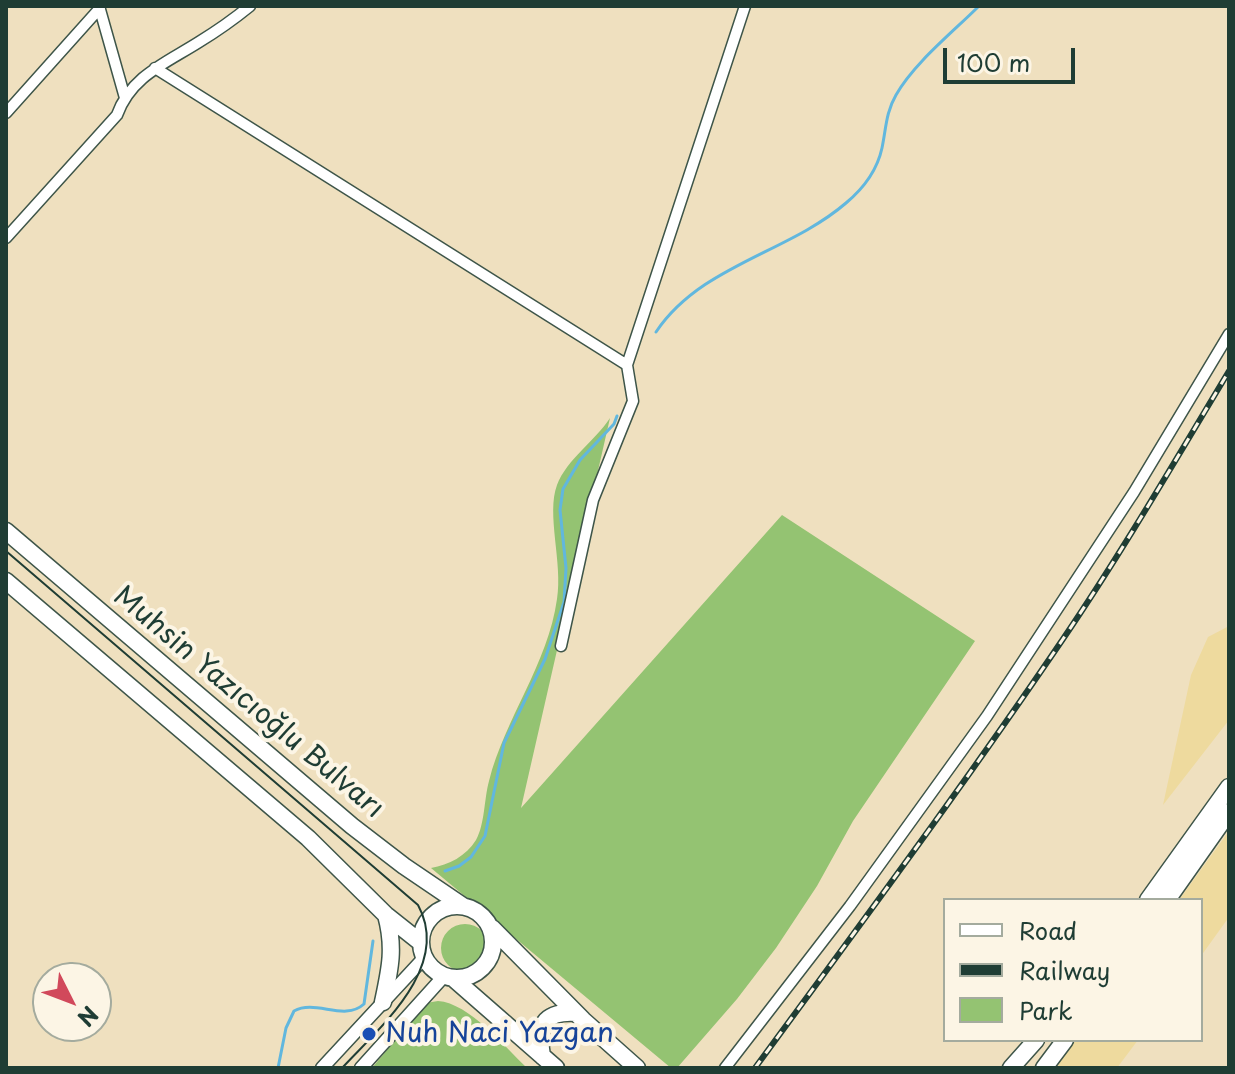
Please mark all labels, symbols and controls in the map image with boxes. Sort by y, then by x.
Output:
scale bar [947,32,1079,82]
text: 100 m [957,44,1030,80]
street label: Muhsin Yazıcıoğlu Bulvarı [106,580,390,826]
legend [943,898,1203,1042]
text: Road [1019,912,1077,948]
text: Railway [1019,952,1110,988]
north arrow [32,962,112,1042]
text: Park [1019,992,1073,1028]
text: N [71,1000,107,1035]
place label: Nuh Naci Yazgan [385,1017,614,1051]
marker: Nuh Naci Yazgan [360,1025,378,1043]

